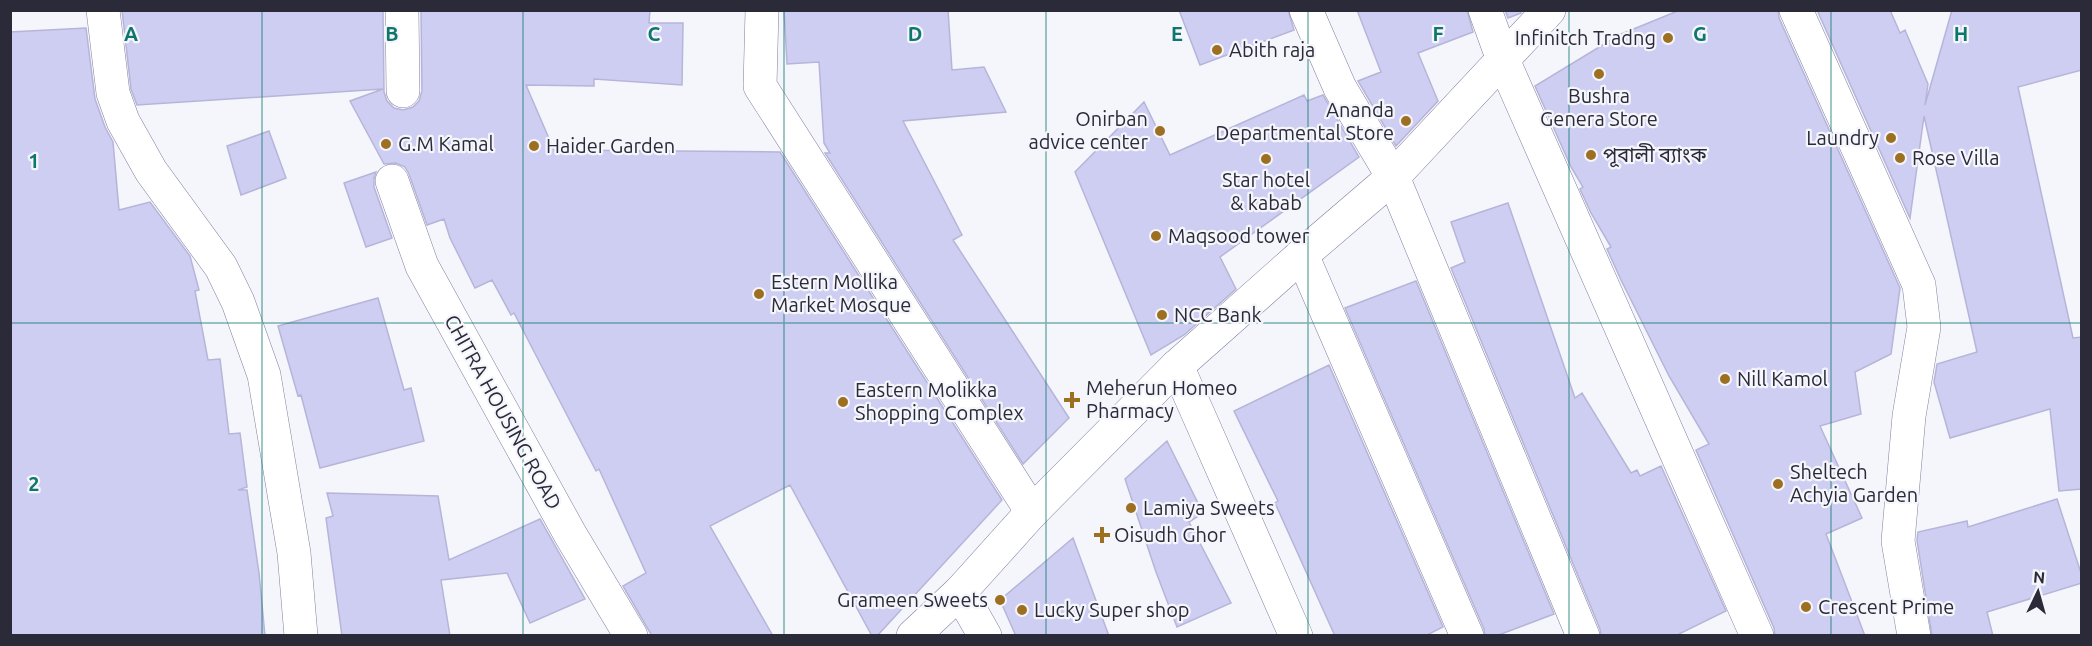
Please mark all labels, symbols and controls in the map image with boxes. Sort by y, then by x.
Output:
text: A [124,22,138,45]
text: B [385,22,399,45]
text: C [648,22,661,45]
text: D [908,22,922,45]
text: E [1171,22,1183,45]
text: F [1432,22,1444,45]
text: G [1693,22,1707,45]
text: H [1954,22,1968,45]
place label: Infinitch Tradng [1515,26,1656,49]
marker: Infinitch Tradng [1661,31,1675,45]
place label: Abith raja [1229,38,1315,61]
marker: Abith raja [1210,43,1224,57]
marker: Bushra Genera Store [1592,67,1606,81]
place label: Bushra Genera Store [1540,84,1658,130]
place label: Ananda Departmental Store [1215,98,1394,144]
place label: Onirban advice center [1028,107,1148,153]
marker: Ananda Departmental Store [1399,114,1413,128]
marker: Onirban advice center [1153,124,1167,138]
place label: Laundry [1806,126,1879,149]
marker: Laundry [1884,131,1898,145]
place label: G.M Kamal [398,132,494,155]
place label: Haider Garden [546,134,675,157]
marker: G.M Kamal [379,137,393,151]
marker: Haider Garden [527,139,541,153]
place label: পূবালী ব্যাংক [1603,143,1707,168]
place label: Rose Villa [1912,146,1999,169]
marker: পূবালী ব্যাংক [1584,148,1598,162]
text: 1 [28,149,40,172]
marker: Rose Villa [1893,151,1907,165]
marker: Star hotel & kabab [1259,152,1273,166]
place label: Star hotel & kabab [1222,168,1310,214]
place label: Maqsood tower [1168,224,1310,247]
marker: Maqsood tower [1149,229,1163,243]
place label: Estern Mollika Market Mosque [771,270,911,316]
marker: Estern Mollika Market Mosque [752,287,766,301]
place label: NCC Bank [1174,303,1262,326]
marker: NCC Bank [1155,308,1169,322]
street label: CHITRA HOUSING ROAD [440,311,567,513]
place label: Nill Kamol [1737,367,1828,390]
marker: Nill Kamol [1718,372,1732,386]
place label: Meherun Homeo Pharmacy [1086,376,1238,422]
place label: Eastern Molikka Shopping Complex [855,378,1024,424]
marker: Meherun Homeo Pharmacy [1063,391,1081,409]
marker: Eastern Molikka Shopping Complex [836,395,850,409]
place label: Sheltech Achyia Garden [1790,460,1918,506]
text: 2 [28,472,40,495]
marker: Sheltech Achyia Garden [1771,477,1785,491]
place label: Lamiya Sweets [1143,496,1275,519]
marker: Lamiya Sweets [1124,501,1138,515]
place label: Oisudh Ghor [1114,523,1227,546]
marker: Oisudh Ghor [1095,528,1109,542]
north arrow [2008,562,2068,622]
text: N [2033,568,2046,587]
place label: Grameen Sweets [837,588,988,611]
marker: Grameen Sweets [993,593,1007,607]
place label: Crescent Prime [1818,595,1954,618]
place label: Lucky Super shop [1034,598,1190,621]
marker: Crescent Prime [1799,600,1813,614]
marker: Lucky Super shop [1015,603,1029,617]

